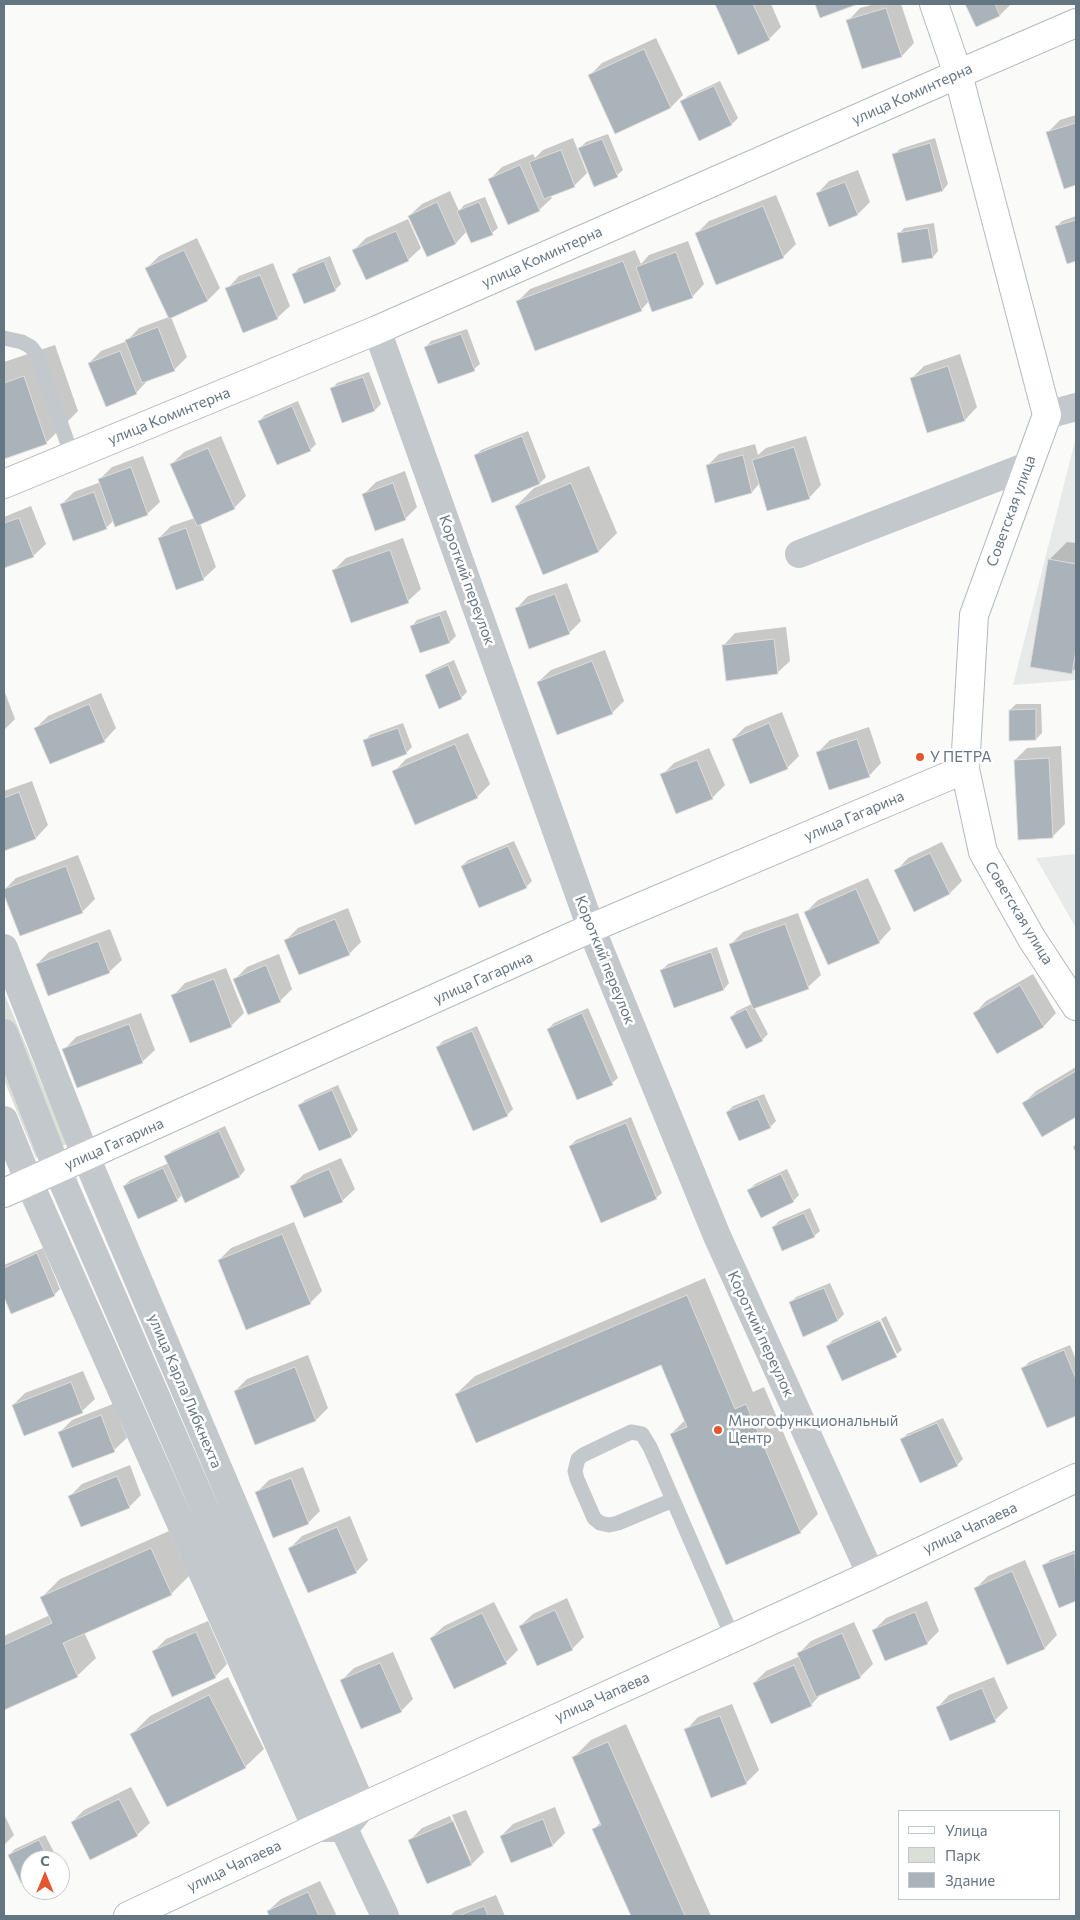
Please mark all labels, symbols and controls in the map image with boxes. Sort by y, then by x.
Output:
street label: улица Коминтерна [849,59,975,129]
street label: улица Коминтерна [479,222,605,292]
street label: улица Коминтерна [105,383,233,449]
street label: Советская улица [983,453,1039,569]
street label: Короткий переулок [435,512,499,648]
place label: У ПЕТРА [930,748,992,766]
marker: У ПЕТРА [914,751,926,763]
street label: улица Гагарина [801,787,907,845]
street label: Советская улица [981,858,1057,968]
street label: Короткий переулок [571,893,639,1027]
street label: улица Гагарина [431,948,535,1008]
street label: улица Гагарина [62,1114,166,1174]
street label: Короткий переулок [724,1268,798,1400]
street label: улица Карла Либкнехта [144,1311,226,1471]
place label: Многофункциональный Центр [728,1412,898,1447]
marker: Многофункциональный Центр [712,1424,724,1436]
street label: улица Чапаева [920,1498,1020,1558]
street label: улица Чапаева [552,1668,652,1726]
legend [898,1810,1060,1900]
text: Улица [945,1821,987,1839]
street label: улица Чапаева [184,1836,284,1896]
text: Парк [945,1846,981,1864]
north arrow [20,1850,70,1900]
text: С [40,1852,50,1869]
text: Здание [945,1871,995,1889]

